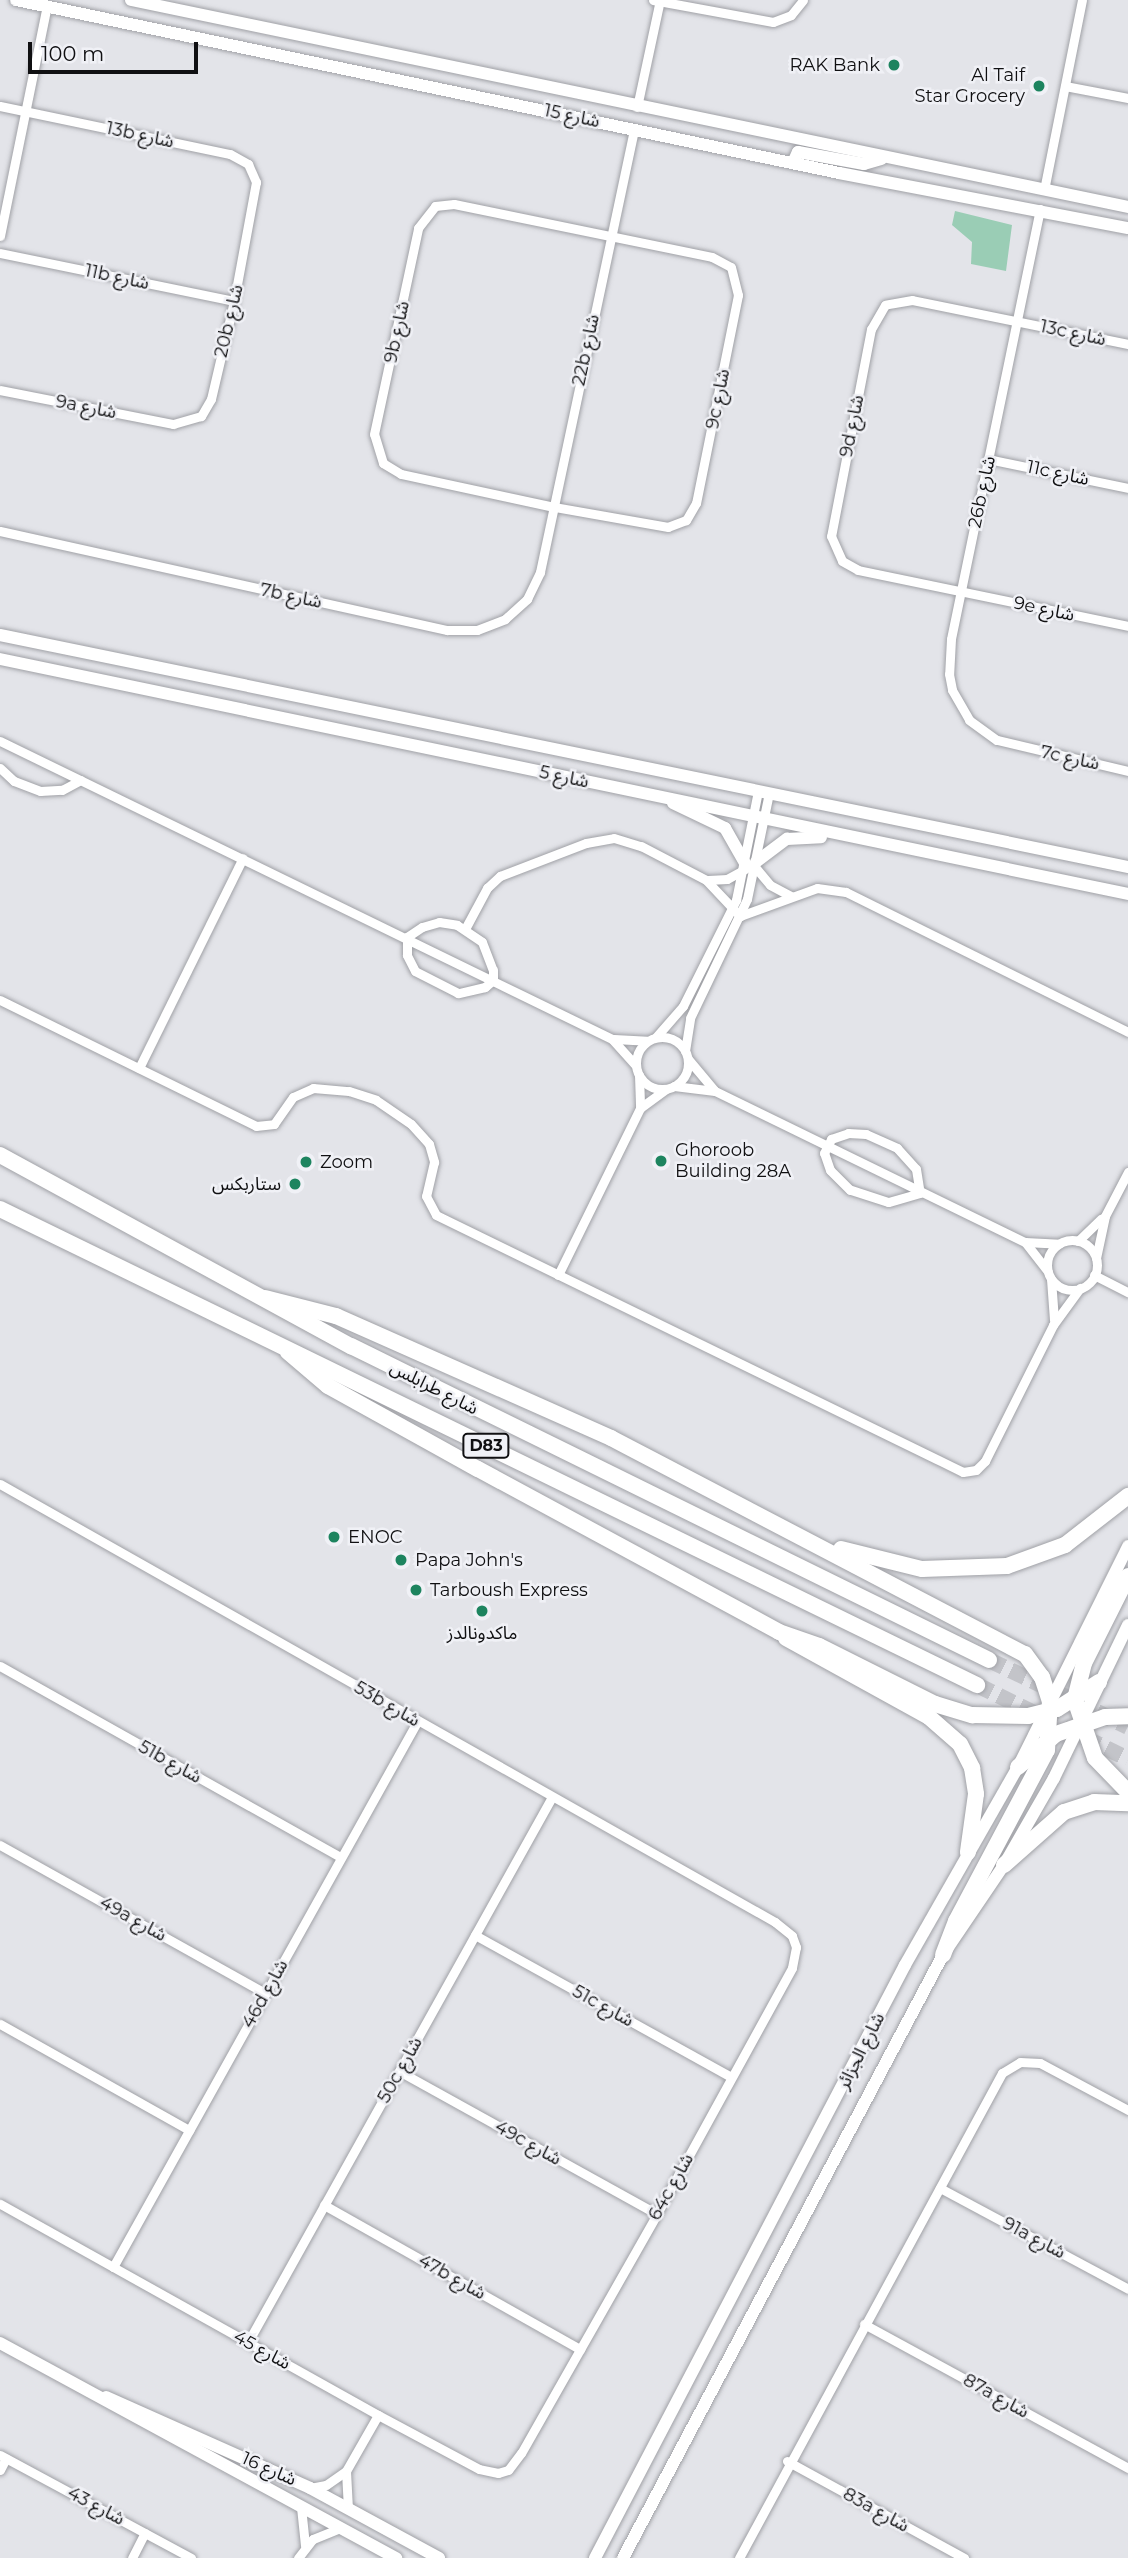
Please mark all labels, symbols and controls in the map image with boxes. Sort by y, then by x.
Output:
scale bar [32,28,201,72]
text: 100 m [41,41,104,66]
place label: RAK Bank [789,54,880,76]
marker: RAK Bank [886,57,902,73]
place label: Al Taif Star Grocery [915,65,1025,108]
marker: Al Taif Star Grocery [1031,78,1047,94]
street label: شارع 15 [542,100,602,132]
street label: 13b شارع [104,117,176,153]
street label: 11b شارع [83,260,151,294]
street label: 20b شارع [210,282,248,360]
street label: 9b شارع [380,299,414,365]
street label: 22b شارع [568,312,604,388]
street label: 13c شارع [1038,316,1108,350]
street label: 9c شارع [702,367,734,431]
street label: 9a شارع [54,391,118,423]
street label: 9d شارع [835,393,869,459]
street label: 26b شارع [964,454,1000,530]
street label: 11c شارع [1025,456,1091,490]
street label: 7b شارع [258,579,324,613]
street label: 9e شارع [1012,592,1076,626]
street label: 7c شارع [1039,741,1101,775]
street label: شارع 5 [537,761,591,793]
place label: Ghoroob Building 28A [675,1140,791,1182]
place label: Zoom [320,1151,373,1173]
marker: Ghoroob Building 28A [653,1153,669,1169]
marker: Zoom [298,1154,314,1170]
place label: ستاربكس [212,1173,281,1195]
marker: ستاربكس [287,1176,303,1192]
street label: شارع طرابلس [386,1357,482,1419]
road number: D83 [462,1434,510,1458]
place label: ENOC [348,1526,403,1548]
marker: ENOC [326,1529,342,1545]
place label: Papa John's [415,1549,523,1571]
marker: Papa John's [393,1552,409,1568]
place label: Tarboush Express [430,1579,588,1601]
marker: Tarboush Express [408,1582,424,1598]
marker: ماكدونالدز [474,1603,490,1619]
place label: ماكدونالدز [447,1622,517,1644]
street label: 53b شارع [350,1677,424,1731]
street label: 51b شارع [135,1736,205,1788]
street label: 49a شارع [96,1892,170,1946]
street label: 46d شارع [237,1956,293,2032]
street label: 51c شارع [569,1980,637,2032]
street label: شارع الجزائر [833,2009,889,2093]
street label: 50c شارع [373,2033,427,2107]
street label: 49c شارع [491,2116,565,2170]
street label: 64c شارع [644,2150,698,2224]
street label: 91a شارع [999,2213,1069,2263]
street label: 47b شارع [415,2250,489,2304]
street label: شارع 45 [230,2326,294,2374]
street label: 87a شارع [959,2369,1033,2423]
street label: شارع 16 [238,2447,300,2491]
street label: شارع 43 [64,2482,128,2530]
street label: 83a شارع [839,2483,913,2537]

